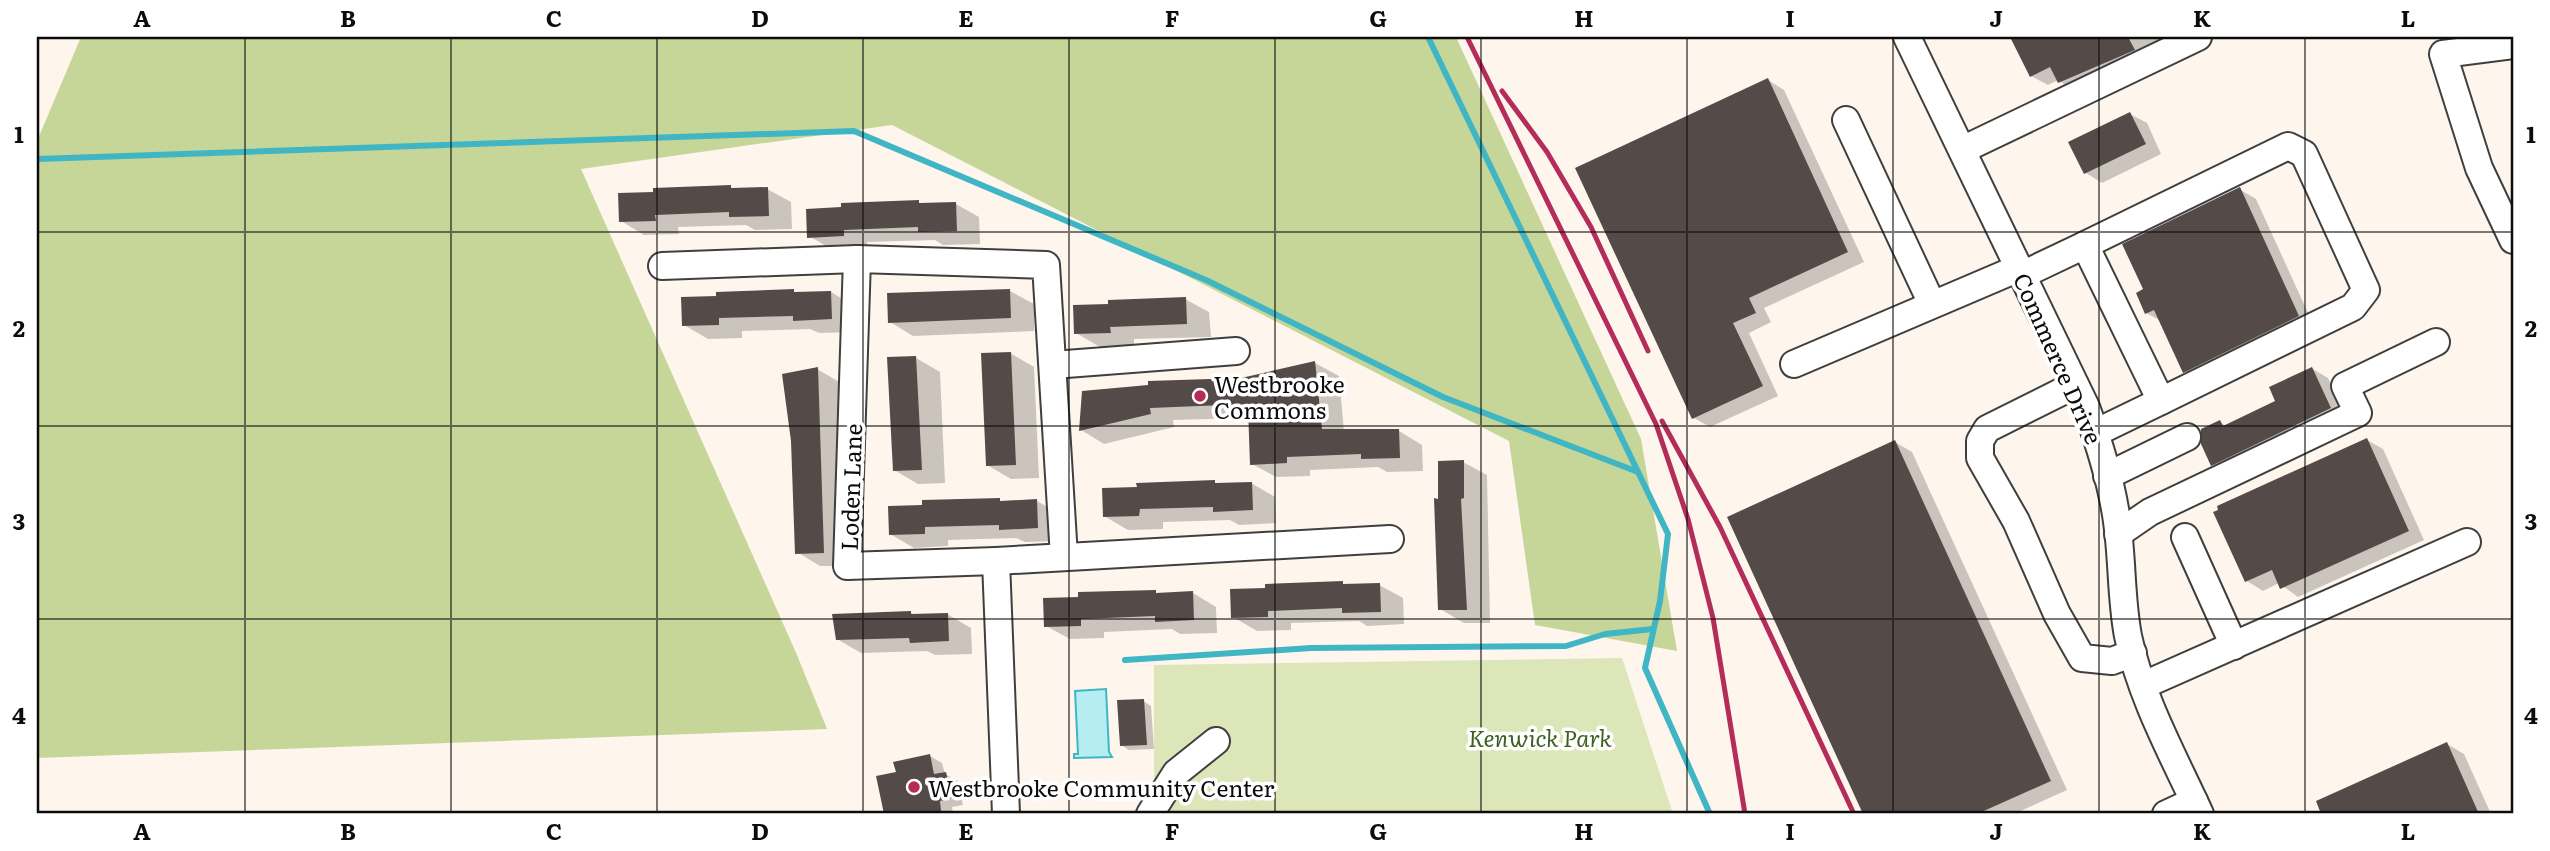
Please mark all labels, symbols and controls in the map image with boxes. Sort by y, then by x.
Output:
text: A [133,0,151,34]
text: B [340,0,356,34]
text: C [546,0,562,34]
text: D [751,0,769,34]
text: E [958,0,974,34]
text: F [1165,0,1180,34]
text: G [1369,0,1387,34]
text: H [1574,0,1594,34]
text: I [1785,0,1795,34]
text: J [1989,0,2003,34]
text: K [2193,0,2211,34]
text: L [2401,0,2415,34]
text: 1 [14,116,24,150]
text: 1 [2526,116,2536,150]
street label: Commerce Drive [2006,267,2112,449]
text: 2 [13,310,25,344]
text: 2 [2525,310,2537,344]
place label: Westbrooke Commons [1214,366,1345,426]
marker: Westbrooke Commons [1192,388,1208,404]
street label: Loden Lane [831,423,869,551]
text: 3 [13,503,25,537]
text: 3 [2525,503,2537,537]
text: 4 [12,697,26,731]
text: 4 [2524,697,2538,731]
park label: Kenwick Park [1468,720,1612,754]
place label: Westbrooke Community Center [928,770,1275,804]
marker: Westbrooke Community Center [906,779,922,795]
text: A [133,813,151,847]
text: B [340,813,356,847]
text: C [546,813,562,847]
text: D [751,813,769,847]
text: E [958,813,974,847]
text: F [1165,813,1180,847]
text: G [1369,813,1387,847]
text: H [1574,813,1594,847]
text: I [1785,813,1795,847]
text: J [1989,813,2003,847]
text: K [2193,813,2211,847]
text: L [2401,813,2415,847]

